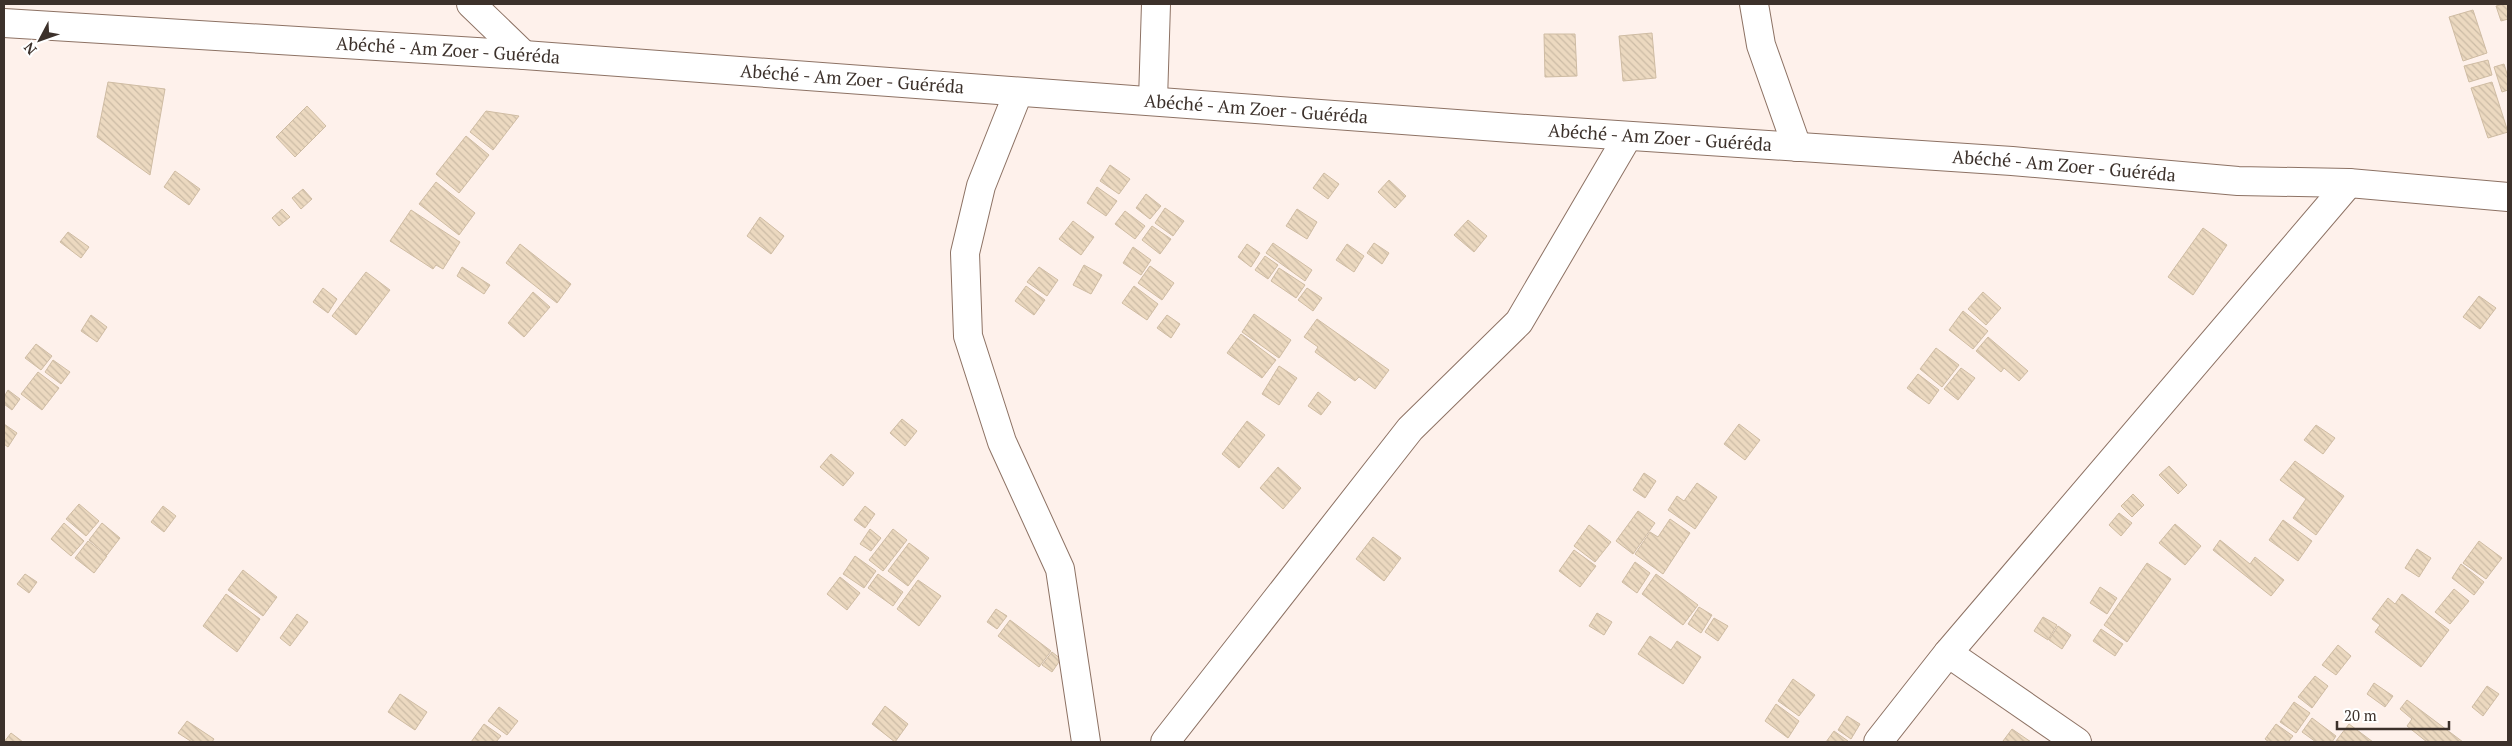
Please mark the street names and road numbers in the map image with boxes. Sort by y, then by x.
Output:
street label: Abéché - Am Zoer - Guéréda [335,30,561,69]
street label: Abéché - Am Zoer - Guéréda [739,58,965,99]
street label: Abéché - Am Zoer - Guéréda [1143,88,1369,128]
street label: Abéché - Am Zoer - Guéréda [1547,117,1773,156]
street label: Abéché - Am Zoer - Guéréda [1951,144,2177,186]

